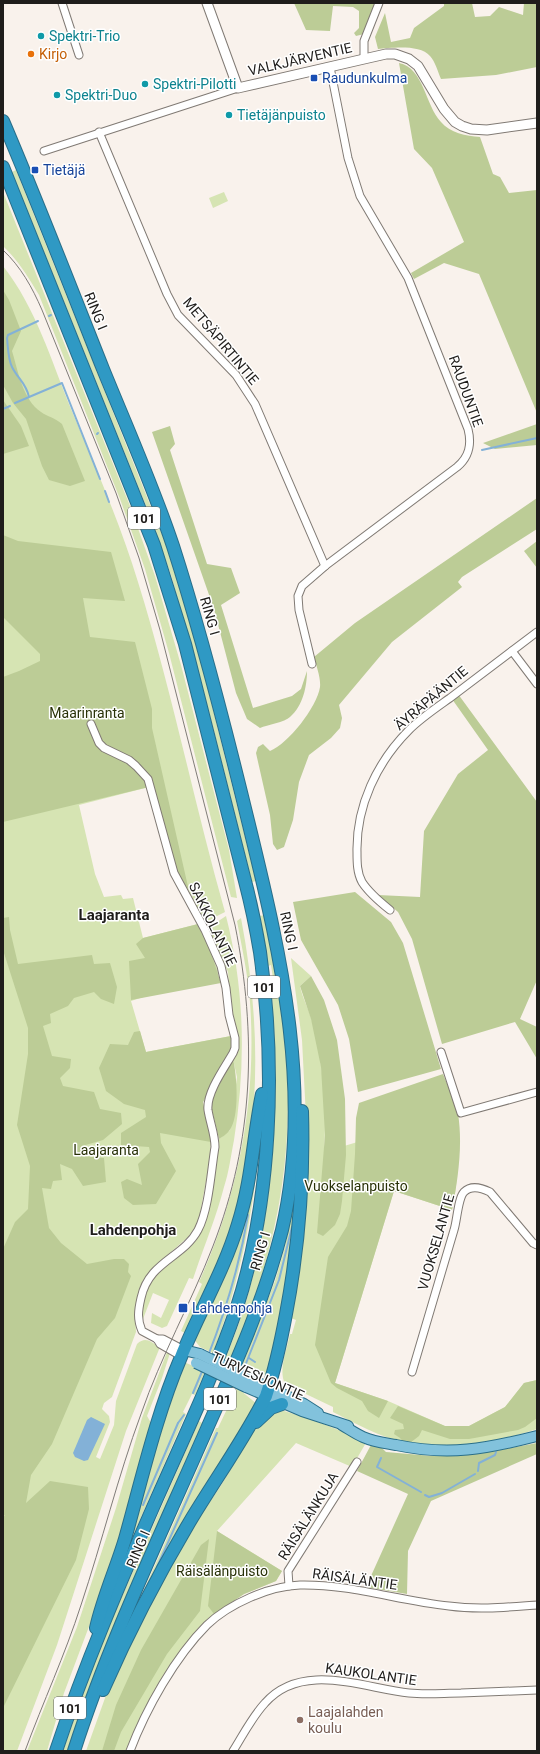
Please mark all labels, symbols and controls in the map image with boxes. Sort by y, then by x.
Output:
place label: Spektri-Trio [49,28,120,44]
marker: Spektri-Trio [36,31,46,41]
street label: VALKJÄRVENTIE [247,39,353,79]
place label: Kirjo [39,46,67,62]
marker: Kirjo [26,49,36,59]
place label: Raudunkulma [322,70,407,86]
marker: Raudunkulma [309,73,319,83]
place label: Spektri-Pilotti [153,76,236,92]
marker: Spektri-Pilotti [140,79,150,89]
place label: Spektri-Duo [65,87,137,103]
marker: Spektri-Duo [52,90,62,100]
place label: Tietäjänpuisto [237,107,326,123]
marker: Tietäjänpuisto [224,110,234,120]
place label: Tietäjä [43,162,85,178]
marker: Tietäjä [30,165,40,175]
street label: RING I [81,290,111,332]
street label: METSÄPIRTINTIE [180,294,262,388]
street label: RAUDUNTIE [446,353,486,429]
road number: 101 [128,507,160,529]
street label: RING I [197,595,223,637]
street label: ÄYRÄPÄÄNTIE [391,663,471,733]
park label: Maarinranta [49,705,125,721]
street label: SAKKOLANTIE [186,880,240,968]
district label: Laajaranta [79,906,149,924]
street label: RING I [277,910,301,952]
road number: 101 [248,976,280,998]
park label: Laajaranta [73,1142,139,1158]
park label: Vuokselanpuisto [304,1178,408,1194]
street label: VUOKSELANTIE [415,1192,457,1292]
district label: Lahdenpohja [90,1221,176,1239]
street label: RING I [247,1230,273,1272]
place label: Lahdenpohja [192,1300,272,1316]
marker: Lahdenpohja [177,1302,189,1314]
street label: TURVESUONTIE [209,1348,307,1404]
road number: 101 [204,1388,236,1410]
street label: RÄISÄLÄNKUJA [275,1469,341,1563]
street label: RING I [123,1528,153,1570]
park label: Räisälänpuisto [176,1563,268,1579]
street label: RÄISÄLÄNTIE [311,1565,399,1593]
street label: KAUKOLANTIE [324,1660,418,1688]
road number: 101 [54,1697,86,1719]
place label: Laajalahden koulu [308,1704,384,1736]
marker: Laajalahden koulu [295,1715,305,1725]

